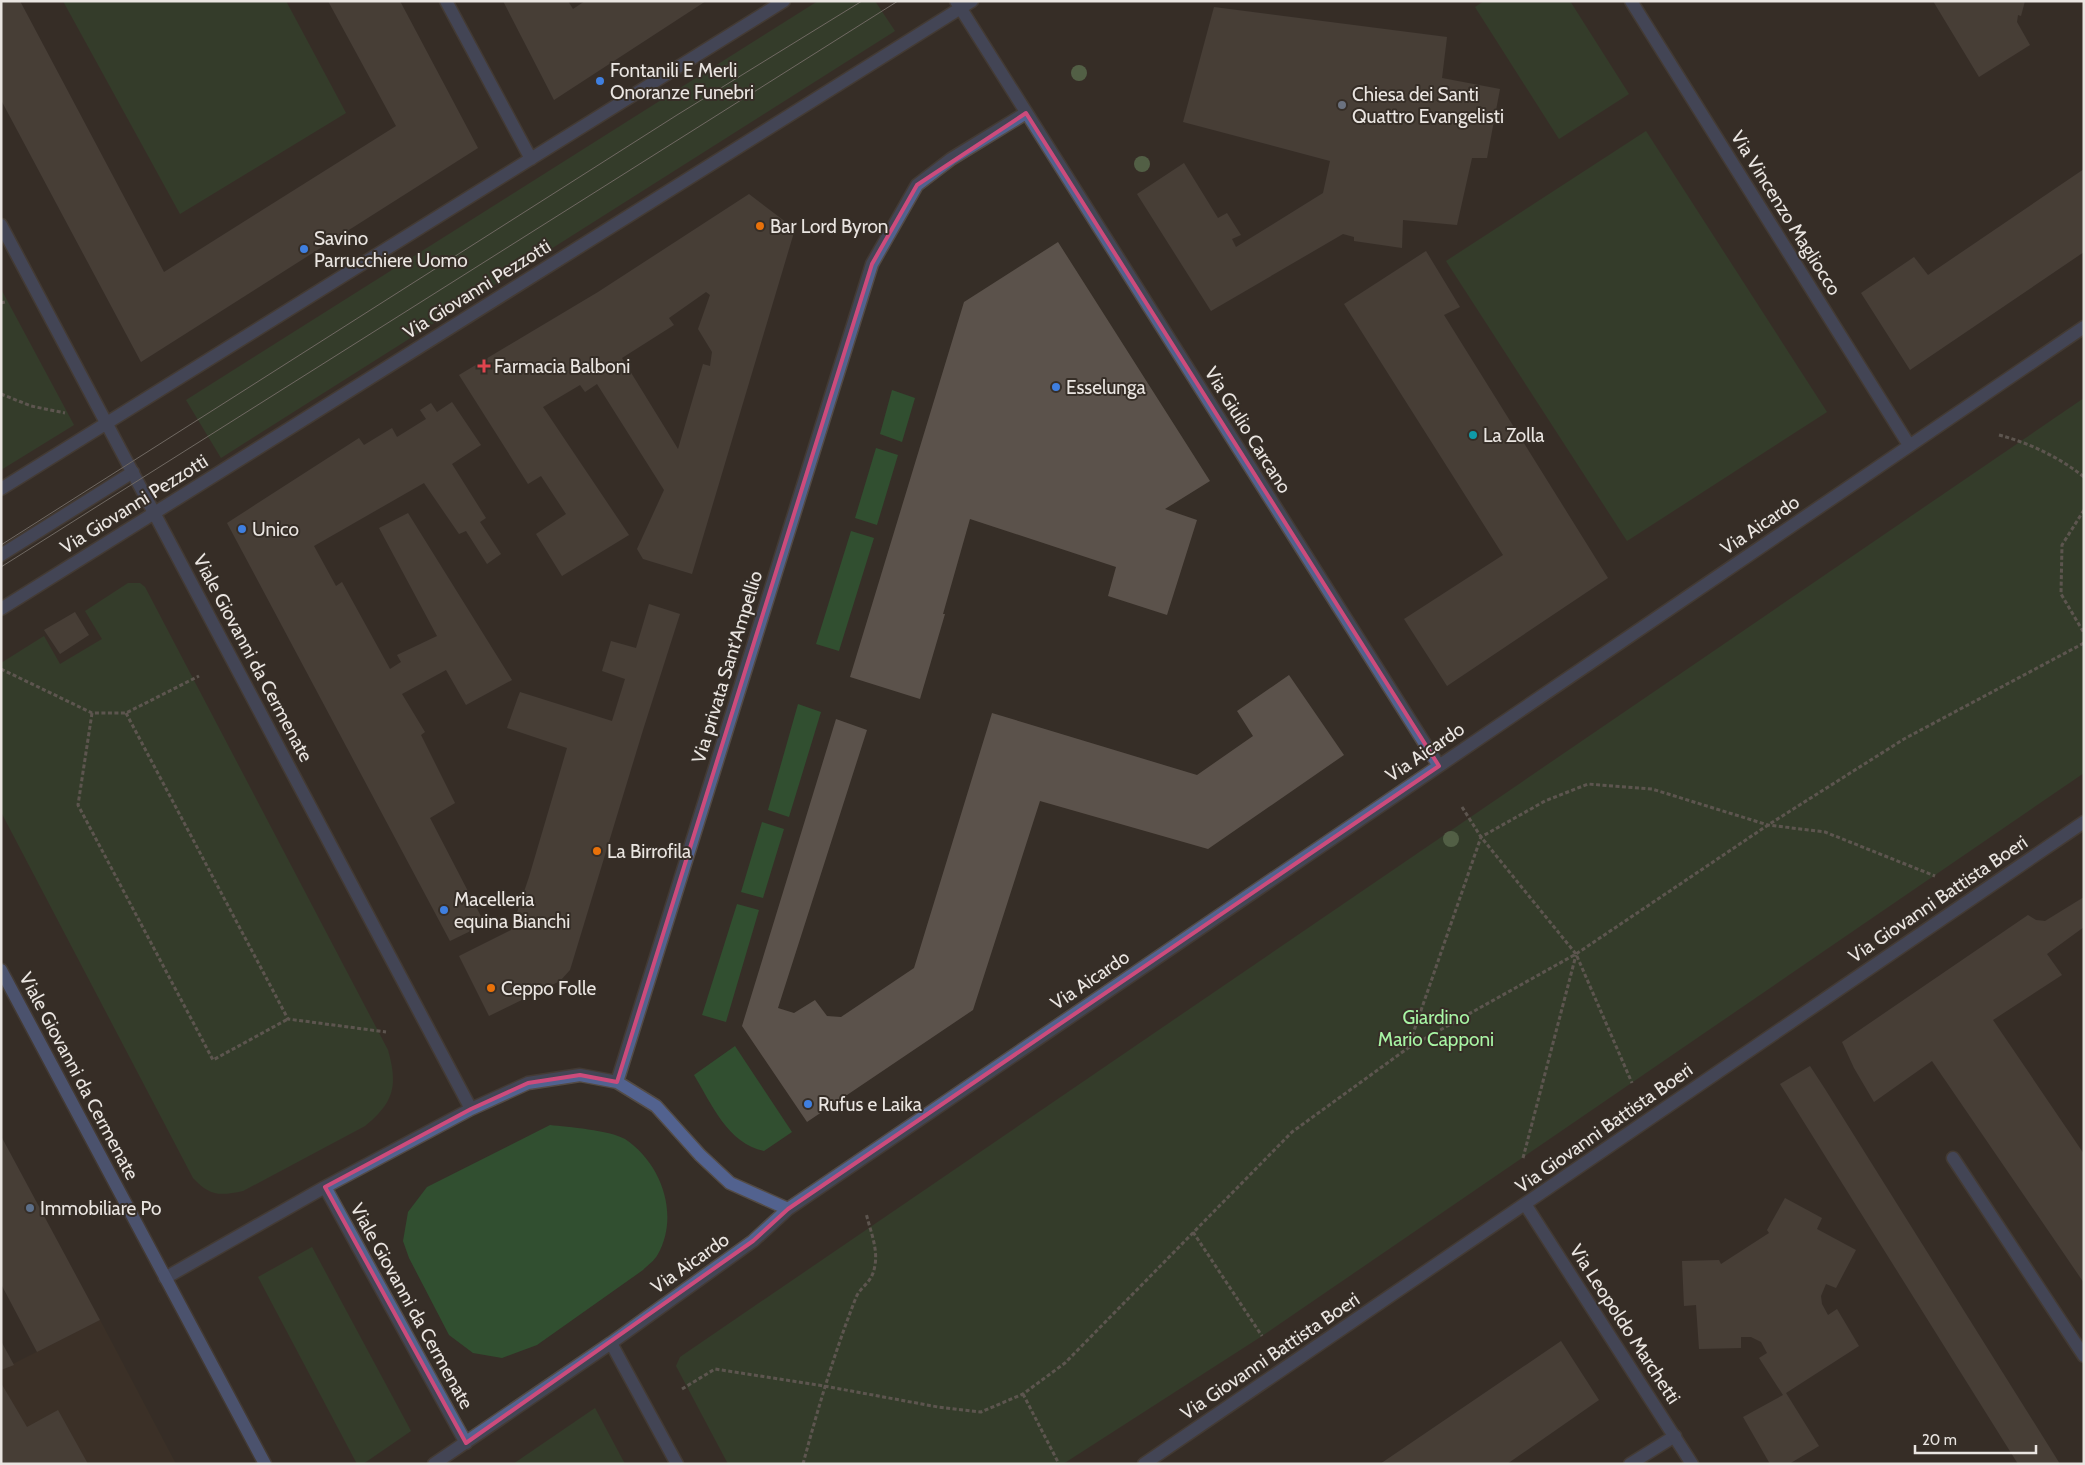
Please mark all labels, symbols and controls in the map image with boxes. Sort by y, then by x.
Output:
place label: Fontanili E Merli Onoranze Funebri [610,59,754,104]
marker: Fontanili E Merli Onoranze Funebri [594,75,606,87]
place label: Chiesa dei Santi Quattro Evangelisti [1352,83,1504,128]
marker: Chiesa dei Santi Quattro Evangelisti [1336,99,1348,111]
street label: Via Vincenzo Magliocco [1726,127,1846,299]
place label: Bar Lord Byron [770,215,888,238]
marker: Bar Lord Byron [754,220,766,232]
place label: Savino Parrucchiere Uomo [314,227,468,272]
street label: Via Giovanni Pezzotti [399,234,555,344]
marker: Savino Parrucchiere Uomo [298,243,310,255]
place label: Farmacia Balboni [494,355,630,378]
marker: Farmacia Balboni [478,360,490,372]
street label: Via Giulio Carcano [1200,362,1296,498]
place label: Esselunga [1066,376,1146,399]
marker: Esselunga [1050,381,1062,393]
place label: La Zolla [1483,424,1544,447]
marker: La Zolla [1467,429,1479,441]
street label: Via Giovanni Pezzotti [56,449,212,559]
street label: Via Aicardo [1716,490,1804,560]
place label: Unico [252,518,299,541]
marker: Unico [236,523,248,535]
street label: Viale Giovanni da Cermenate [188,550,318,766]
street label: Via privata Sant'Ampellio [687,568,767,766]
street label: Via Aicardo [1381,717,1469,787]
street label: Via Giovanni Battista Boeri [1844,830,2032,968]
place label: La Birrofila [607,840,691,863]
marker: La Birrofila [591,845,603,857]
place label: Macelleria equina Bianchi [454,888,570,933]
marker: Macelleria equina Bianchi [438,904,450,916]
street label: Via Aicardo [1046,945,1134,1015]
street label: Viale Giovanni da Cermenate [14,968,144,1184]
place label: Ceppo Folle [501,977,596,1000]
marker: Ceppo Folle [485,982,497,994]
park label: Giardino Mario Capponi [1378,1006,1494,1051]
street label: Via Giovanni Battista Boeri [1511,1058,1697,1198]
place label: Rufus e Laika [818,1093,922,1116]
marker: Rufus e Laika [802,1098,814,1110]
place label: Immobiliare Po [40,1197,162,1220]
street label: Viale Giovanni da Cermenate [346,1199,478,1413]
marker: Immobiliare Po [24,1202,36,1214]
street label: Via Aicardo [647,1228,733,1298]
street label: Via Leopoldo Marchetti [1565,1240,1685,1408]
street label: Via Giovanni Battista Boeri [1176,1287,1364,1425]
scale bar [1915,1422,2036,1454]
text: 20 m [1922,1431,1957,1449]

